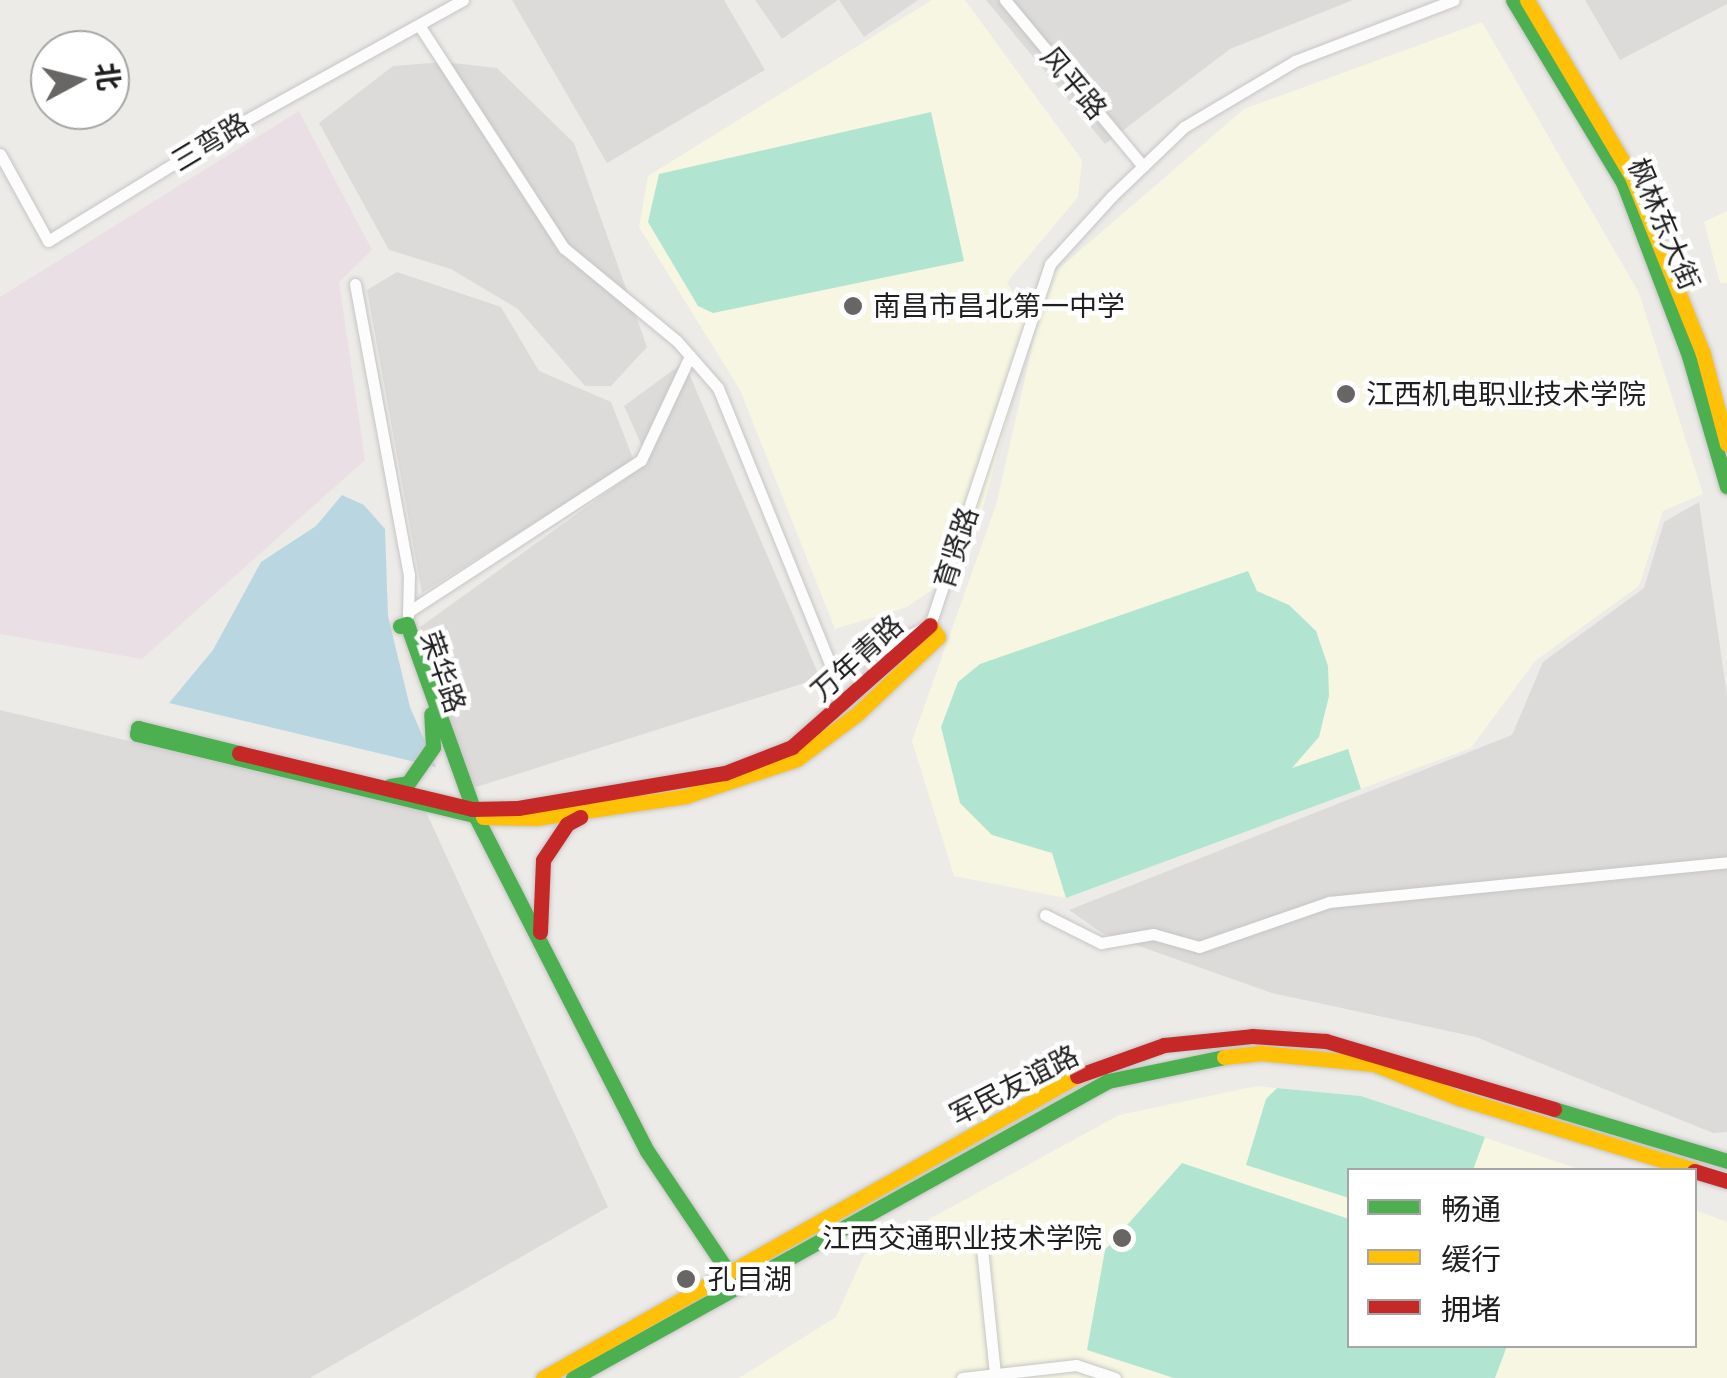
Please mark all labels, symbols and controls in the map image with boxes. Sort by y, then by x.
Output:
north arrow [30,30,130,130]
street label: 风平路 [1034,40,1114,126]
text: 北 [91,61,125,92]
street label: 三弯路 [165,106,255,178]
street label: 枫林东大街 [1621,153,1707,295]
place label: 南昌市昌北第一中学 [873,289,1125,323]
marker: 南昌市昌北第一中学 [842,295,864,317]
place label: 江西机电职业技术学院 [1366,377,1646,411]
marker: 江西机电职业技术学院 [1335,383,1357,405]
street label: 育贤路 [927,503,985,593]
street label: 万年青路 [804,608,910,708]
street label: 荣华路 [413,627,473,717]
street label: 军民友谊路 [944,1038,1084,1132]
legend [1347,1168,1697,1348]
text: 畅通 [1441,1192,1501,1226]
place label: 江西交通职业技术学院 [822,1221,1102,1255]
marker: 江西交通职业技术学院 [1111,1227,1133,1249]
text: 缓行 [1441,1242,1501,1276]
place label: 孔目湖 [708,1262,792,1296]
marker: 孔目湖 [673,1266,699,1292]
text: 拥堵 [1441,1292,1501,1326]

